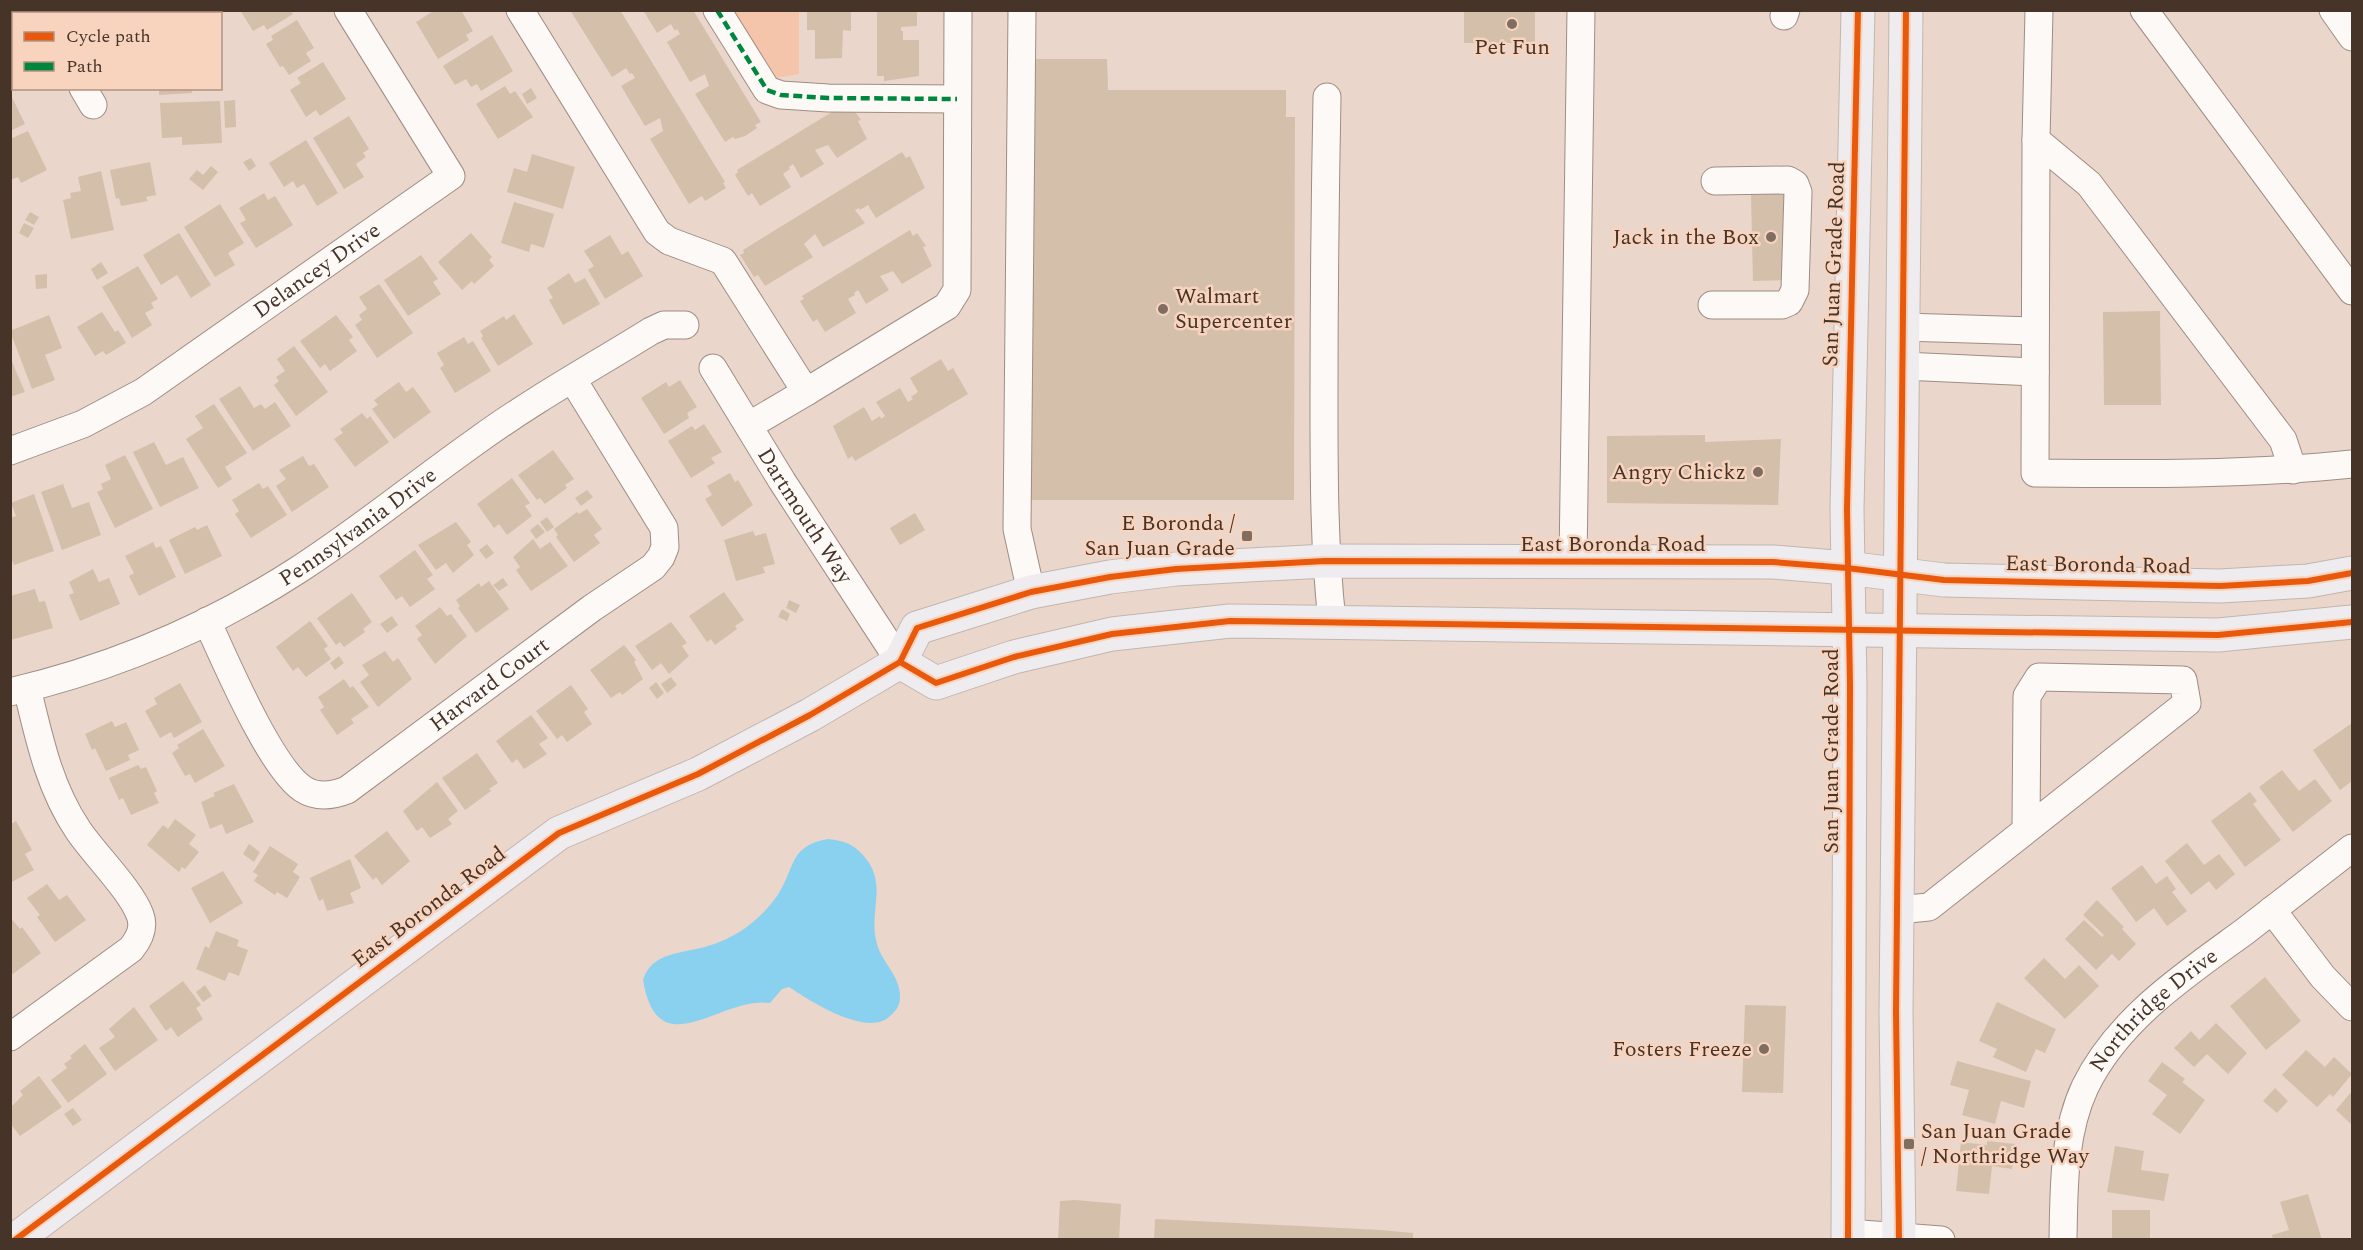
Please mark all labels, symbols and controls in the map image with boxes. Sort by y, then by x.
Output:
legend [12,12,222,90]
marker: Pet Fun [1505,17,1519,31]
text: Cycle path [66,23,151,50]
place label: Pet Fun [1474,31,1550,64]
text: Path [66,53,103,80]
street label: San Juan Grade Road [1814,161,1854,367]
street label: Delancey Drive [246,214,387,326]
place label: Jack in the Box [1613,221,1759,254]
marker: Jack in the Box [1764,230,1778,244]
place label: Walmart Supercenter [1175,280,1292,338]
marker: Walmart Supercenter [1156,302,1170,316]
street label: Dartmouth Way [749,441,862,592]
place label: Angry Chickz [1611,456,1746,489]
street label: Pennsylvania Drive [272,459,444,595]
marker: Angry Chickz [1751,465,1765,479]
place label: E Boronda / San Juan Grade [1084,507,1235,565]
street label: East Boronda Road [1520,528,1706,561]
marker: E Boronda / San Juan Grade [1240,529,1254,543]
street label: East Boronda Road [2005,547,2191,583]
street label: Harvard Court [422,629,556,740]
street label: San Juan Grade Road [1815,648,1848,854]
street label: East Boronda Road [345,838,513,976]
street label: Northridge Drive [2081,940,2225,1079]
place label: Fosters Freeze [1612,1033,1752,1066]
marker: Fosters Freeze [1757,1042,1771,1056]
place label: San Juan Grade / Northridge Way [1921,1115,2090,1173]
marker: San Juan Grade / Northridge Way [1902,1137,1916,1151]

